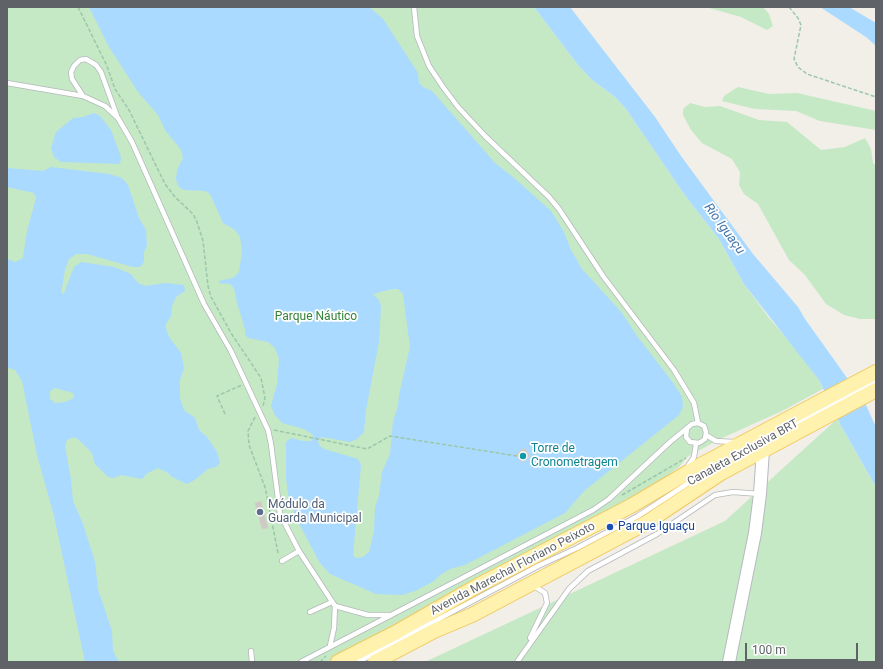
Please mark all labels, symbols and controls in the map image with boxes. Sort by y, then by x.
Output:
water label: Rio Iguaçu [700,201,748,257]
park label: Parque Náutico [275,310,357,324]
street label: Canaleta Exclusiva BRT [685,417,801,489]
place label: Torre de Cronometragem [531,442,618,470]
marker: Torre de Cronometragem [518,451,528,461]
place label: Módulo da Guarda Municipal [268,498,362,526]
marker: Módulo da Guarda Municipal [255,507,265,517]
street label: Avenida Marechal Floriano Peixoto [428,519,598,619]
place label: Parque Iguaçu [618,520,695,534]
marker: Parque Iguaçu [605,522,615,532]
scale bar [747,635,860,661]
text: 100 m [752,643,786,657]

